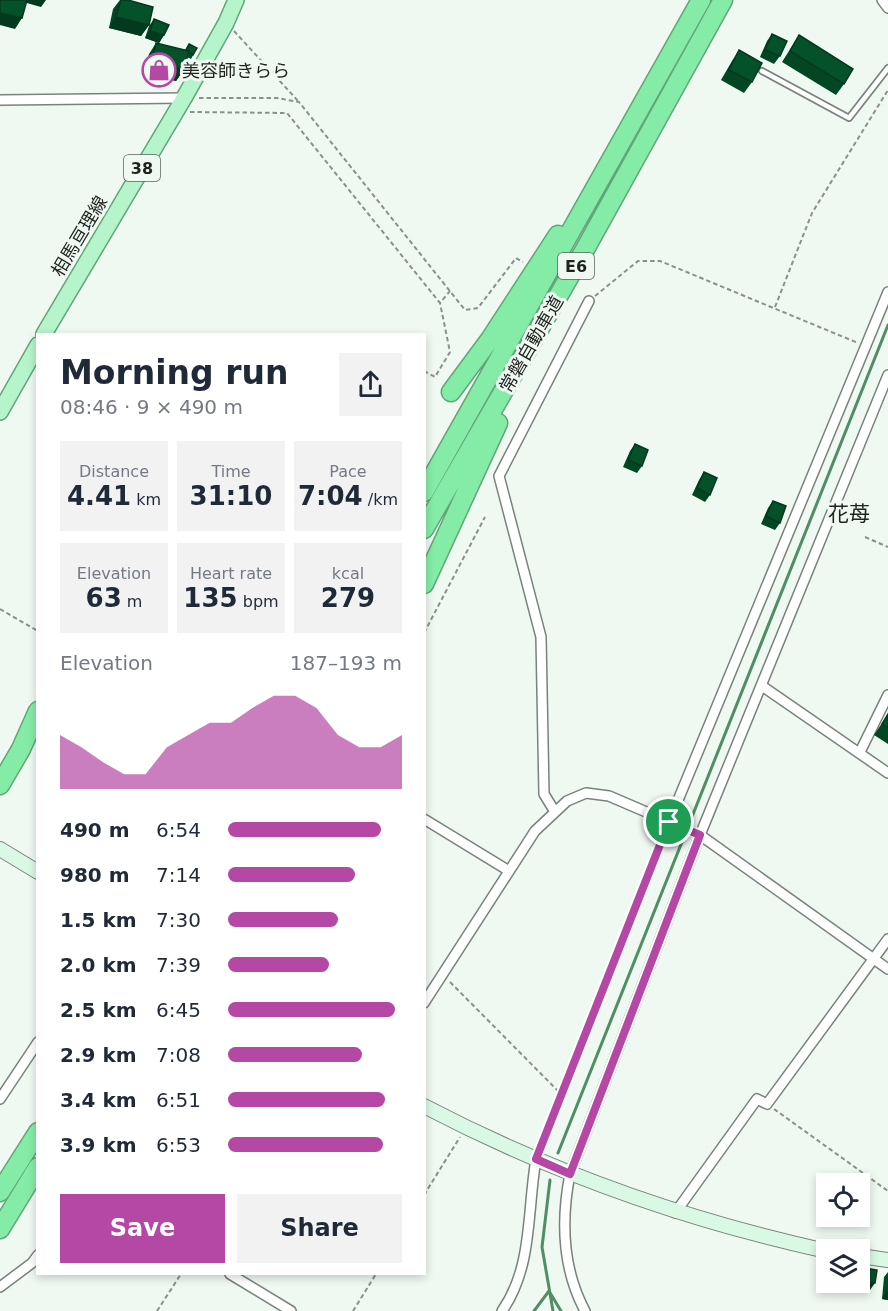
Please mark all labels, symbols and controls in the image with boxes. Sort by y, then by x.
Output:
shop icon: 美容師きらら [141,52,177,88]
place label: 美容師きらら [182,60,290,81]
road number: 38 [124,155,160,181]
street label: 相馬亘理線 [47,192,111,280]
road number: E6 [558,253,594,279]
street label: 常磐自動車道 [495,292,567,396]
text: Morning run [60,353,288,392]
button: share [339,353,402,416]
text: 08:46 · 9 × 490 m [60,395,243,419]
text: Distance [79,462,149,481]
text: Time [211,462,251,481]
text: Pace [329,462,367,481]
text: 4.41 [67,481,131,511]
text: 31:10 [190,481,272,511]
text: 7:04 [298,481,363,511]
text: km [131,490,161,509]
text: /km [363,490,398,509]
district label: 花苺 [828,502,870,526]
text: Elevation [77,564,151,583]
text: Heart rate [190,564,272,583]
text: kcal [332,564,364,583]
text: 63 [86,583,122,613]
text: 135 [183,583,238,613]
text: 279 [321,583,375,613]
text: m [122,592,142,611]
text: bpm [238,592,279,611]
text: Elevation [60,651,153,675]
text: 187–193 m [290,651,402,675]
pin [643,796,694,847]
icon: arrive [652,805,685,838]
text: 490 m [60,818,130,842]
text: 6:54 [156,818,201,842]
text: 980 m [60,863,130,887]
text: 7:14 [156,863,201,887]
text: 1.5 km [60,908,137,932]
text: 7:30 [156,908,201,932]
text: 2.0 km [60,953,137,977]
text: 7:39 [156,953,201,977]
text: 2.5 km [60,998,137,1022]
text: 6:45 [156,998,201,1022]
text: 2.9 km [60,1043,137,1067]
text: 7:08 [156,1043,201,1067]
text: 3.4 km [60,1088,137,1112]
text: 6:51 [156,1088,201,1112]
text: 3.9 km [60,1133,137,1157]
text: 6:53 [156,1133,201,1157]
map controls [816,1173,870,1293]
button: locate [816,1173,870,1227]
button: Save [60,1194,225,1263]
button: Share [237,1194,402,1263]
button: layers [816,1239,870,1293]

